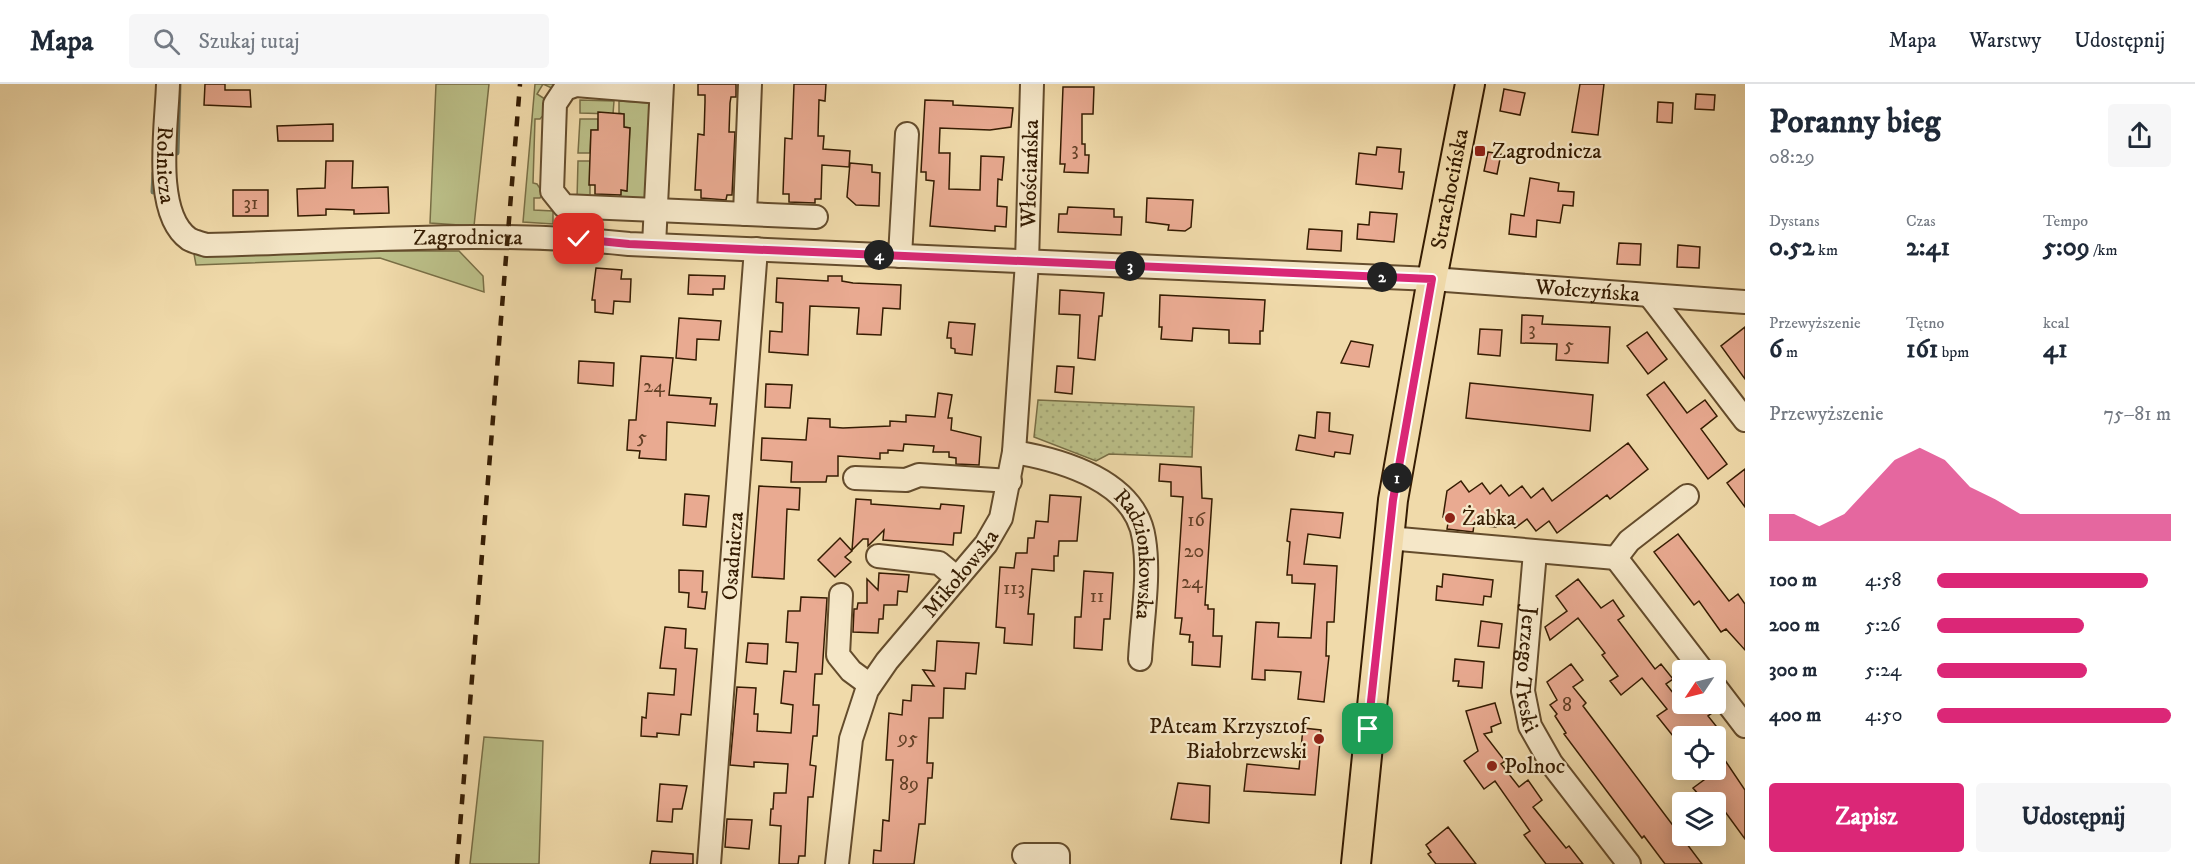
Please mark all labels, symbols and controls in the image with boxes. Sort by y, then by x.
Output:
search box [129,14,549,68]
text: Mapa [30,24,93,59]
icon: search [150,25,183,58]
text: Szukaj tutaj [198,28,300,55]
text: Mapa [1889,28,1936,54]
text: Warstwy [1969,28,2041,54]
text: Udostępnij [2074,28,2165,54]
text: Poranny bieg [1769,102,1940,143]
button: share [2108,104,2171,167]
street label: Włościańska [1014,118,1045,229]
street label: Rolnicza [151,125,182,207]
street label: Strachocińska [1425,126,1475,251]
house number: 3 [1071,137,1079,162]
place label: Zagrodnicza [1492,138,1602,165]
marker: Zagrodnicza [1473,144,1487,158]
text: 08:29 [1769,145,1815,170]
house number: 31 [244,191,258,216]
text: Dystans [1769,211,1819,231]
text: Czas [1906,211,1936,231]
text: Tempo [2043,211,2088,231]
pin [553,213,604,264]
icon: check [562,222,595,255]
street label: Zagrodnicza [413,223,524,251]
text: 0.52 [1769,231,1815,264]
text: 2:41 [1906,231,1950,264]
text: 5:09 [2043,231,2090,264]
pin: 4 [864,240,894,270]
text: km [1815,240,1838,260]
text: /km [2090,240,2117,260]
text: 4 [874,245,884,265]
pin: 3 [1115,251,1145,281]
text: 3 [1127,256,1133,276]
pin: 2 [1367,262,1397,292]
text: 2 [1378,267,1386,287]
street label: Wołczyńska [1533,273,1641,308]
text: Przewyższenie [1769,313,1861,333]
text: Tętno [1906,313,1944,333]
text: kcal [2043,313,2069,333]
house number: 3 [1528,317,1536,342]
house number: 5 [1564,333,1574,358]
text: 6 [1769,333,1783,366]
text: 161 [1906,333,1938,366]
text: 41 [2043,333,2068,366]
text: m [1783,342,1798,362]
text: bpm [1938,342,1969,362]
house number: 24 [643,374,665,399]
text: Przewyższenie [1769,402,1883,427]
text: 75–81 m [2103,402,2171,427]
house number: 5 [637,425,647,450]
pin: 1 [1382,463,1412,493]
text: 1 [1394,468,1400,488]
street label: Radzionkowska [1108,483,1160,621]
place label: Żabka [1462,505,1517,532]
house number: 16 [1187,508,1205,533]
street label: Osadnicza [716,510,749,601]
marker: Żabka [1443,511,1457,525]
street label: Mikołowska [916,524,1005,623]
house number: 20 [1184,539,1204,564]
text: 100 m [1769,568,1817,593]
text: 4:58 [1865,568,1902,593]
house number: 24 [1181,570,1203,595]
house number: 113 [1003,576,1025,601]
house number: 11 [1090,584,1104,609]
street label: Jerzego Treski [1509,604,1545,738]
text: 200 m [1769,613,1820,638]
text: 5:26 [1865,613,1900,638]
text: 300 m [1769,658,1817,683]
text: 5:24 [1865,658,1902,683]
north arrow [1672,660,1726,714]
map controls [1672,660,1726,846]
house number: 8 [1562,693,1572,718]
pin [1342,703,1393,754]
text: 400 m [1769,703,1821,728]
text: 4:50 [1865,703,1902,728]
icon: arrive [1351,712,1384,745]
place label: PAteam Krzysztof Białobrzewski [1149,713,1311,765]
house number: 95 [897,726,918,751]
button: locate [1672,726,1726,780]
marker: PAteam Krzysztof Białobrzewski [1312,732,1326,746]
place label: Polnoc [1504,753,1565,780]
marker: Polnoc [1485,759,1499,773]
house number: 89 [899,772,919,797]
button: Zapisz [1769,783,1964,852]
button: Udostępnij [1976,783,2171,852]
button: layers [1672,792,1726,846]

